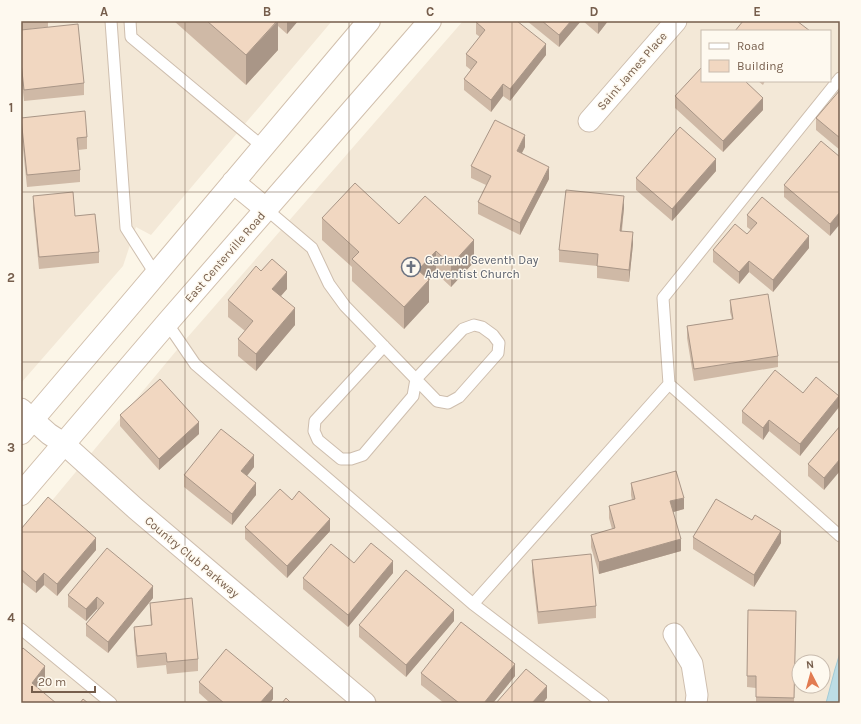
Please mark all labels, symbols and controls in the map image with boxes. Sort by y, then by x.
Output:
text: A [100,4,108,19]
text: B [263,4,271,19]
text: C [426,4,434,19]
text: D [590,4,599,19]
text: E [753,4,761,19]
street label: Saint James Place [594,29,670,113]
legend [701,30,831,82]
text: Road [737,39,765,53]
text: Building [737,59,784,73]
text: 1 [9,100,13,115]
street label: East Centerville Road [182,209,268,305]
place label: Garland Seventh Day Adventist Church [425,253,539,281]
church icon: Garland Seventh Day Adventist Church [400,256,422,278]
text: 2 [7,270,15,285]
text: 3 [7,440,15,455]
street label: Country Club Parkway [142,513,242,601]
text: 4 [7,610,15,625]
north arrow [791,654,831,694]
text: N [805,658,815,671]
scale bar [32,668,95,694]
text: 20 m [38,675,66,689]

